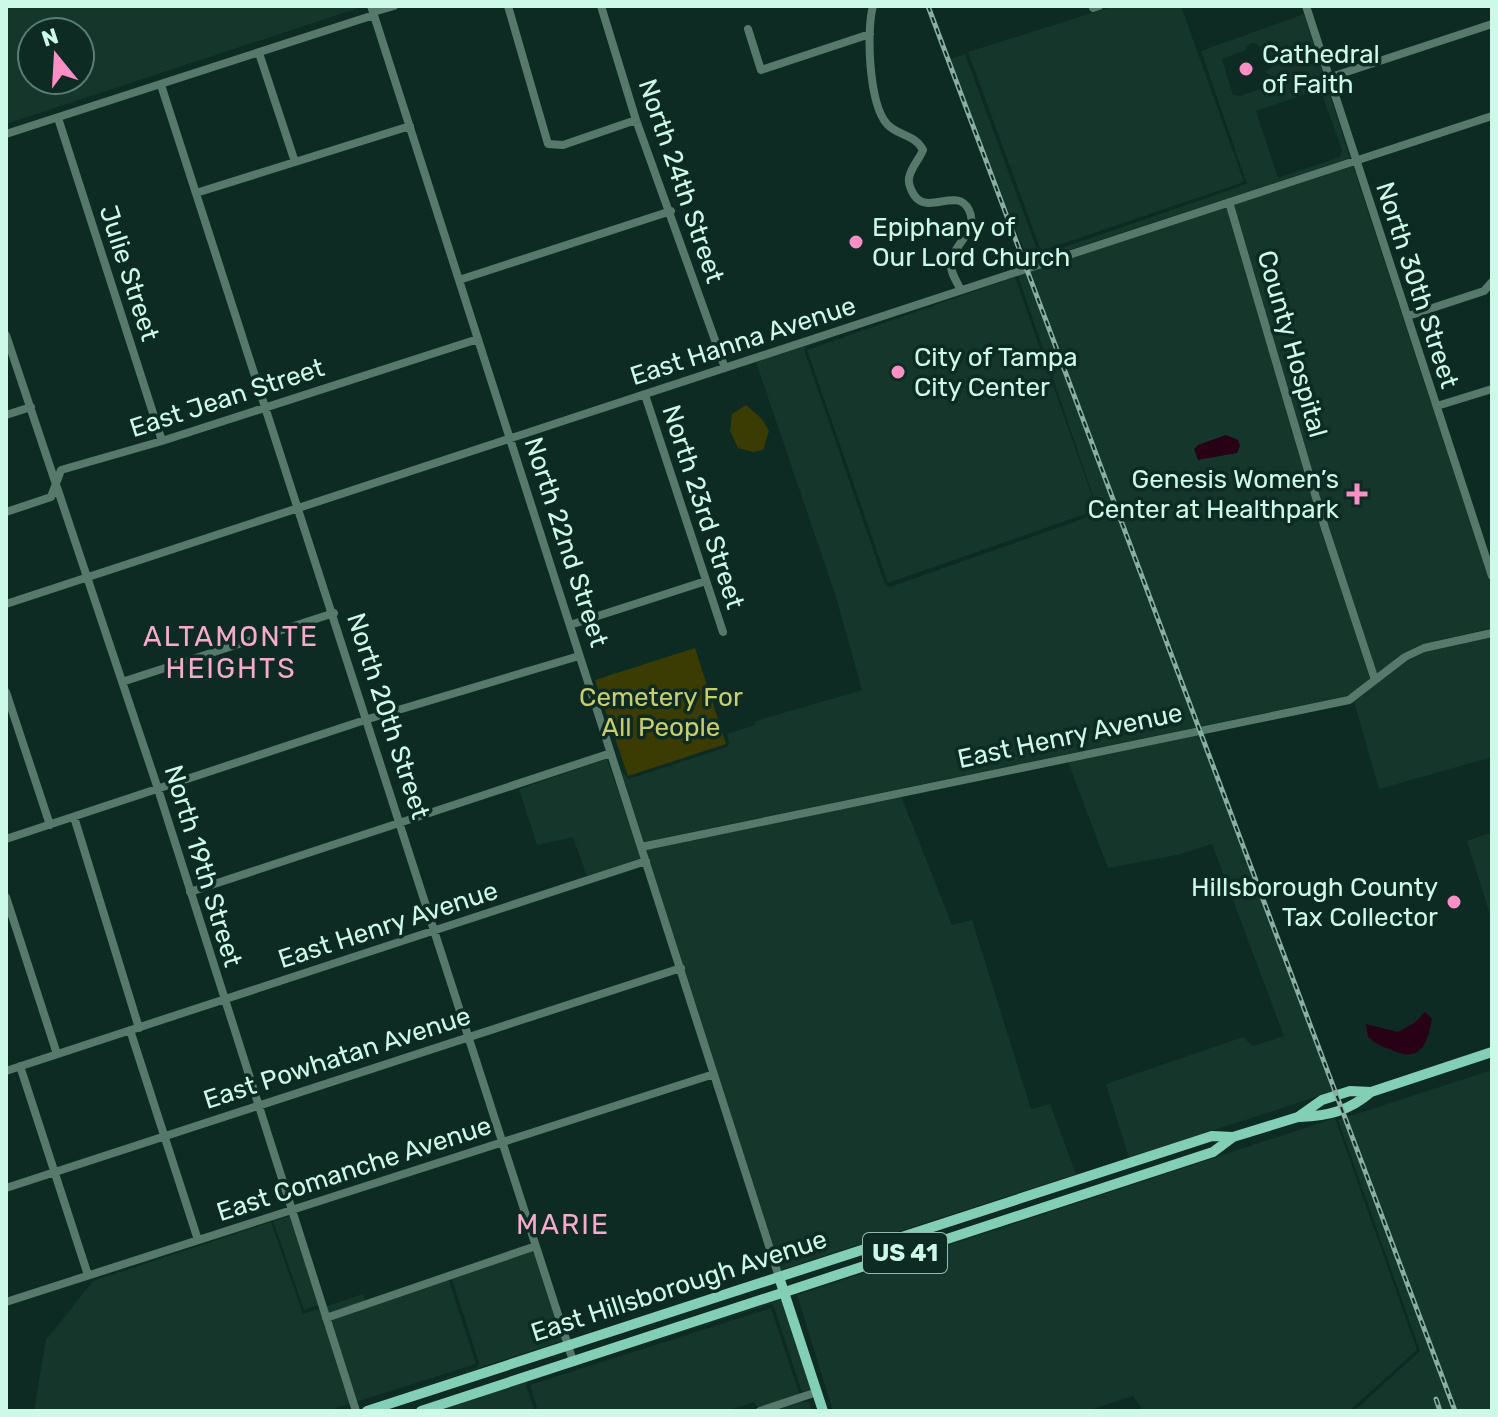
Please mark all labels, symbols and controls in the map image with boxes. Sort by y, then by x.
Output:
north arrow [16,16,96,96]
text: N [38,22,62,53]
place label: Cathedral of Faith [1262,39,1380,100]
marker: Cathedral of Faith [1237,60,1255,78]
street label: North 24th Street [632,75,730,287]
street label: North 30th Street [1369,178,1465,392]
street label: Julie Street [93,201,165,345]
place label: Epiphany of Our Lord Church [872,212,1070,273]
marker: Epiphany of Our Lord Church [847,233,865,251]
street label: County Hospital [1250,247,1334,441]
street label: East Hanna Avenue [626,290,860,392]
place label: City of Tampa City Center [914,342,1078,403]
street label: East Jean Street [126,352,328,444]
marker: City of Tampa City Center [889,363,907,381]
street label: North 23rd Street [655,401,751,613]
street label: North 22nd Street [517,433,615,651]
place label: Genesis Women’s Center at Healthpark [1087,464,1340,525]
marker: Genesis Women’s Center at Healthpark [1346,483,1368,505]
street label: North 20th Street [340,609,436,823]
district label: ALTAMONTE HEIGHTS [143,620,319,685]
park label: Cemetery For All People [579,682,743,743]
street label: East Henry Avenue [955,697,1185,775]
street label: North 19th Street [158,761,248,971]
place label: Hillsborough County Tax Collector [1191,872,1438,933]
street label: East Henry Avenue [274,875,502,975]
marker: Hillsborough County Tax Collector [1445,893,1463,911]
street label: East Powhatan Avenue [200,1000,474,1116]
street label: East Comanche Avenue [213,1110,495,1228]
district label: MARIE [516,1208,610,1241]
street label: East Hillsborough Avenue [527,1223,831,1349]
road number: US 41 [863,1233,947,1273]

